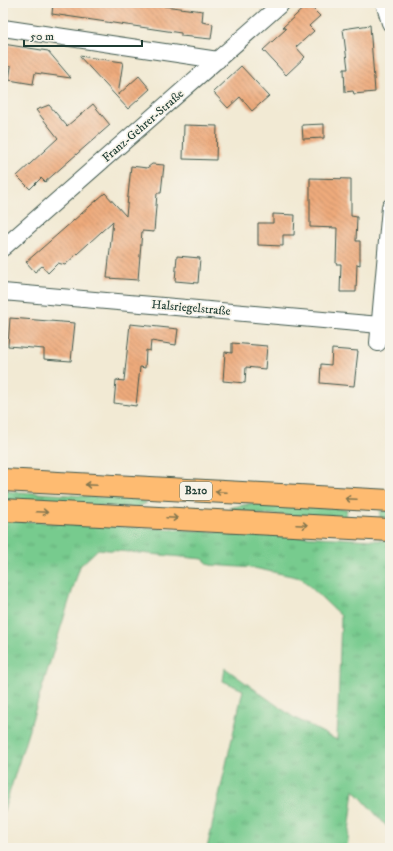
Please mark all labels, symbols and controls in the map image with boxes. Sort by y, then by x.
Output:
scale bar [24,22,142,48]
text: 50 m [30,29,54,44]
street label: Franz-Gehrer-Straße [99,87,187,165]
street label: Halsriegelstraße [151,297,231,319]
one-way arrow [85,481,98,489]
road number: B210 [180,482,212,500]
one-way arrow [215,488,228,496]
one-way arrow [345,495,358,502]
one-way arrow [35,508,48,515]
one-way arrow [165,515,178,522]
one-way arrow [295,522,308,529]

